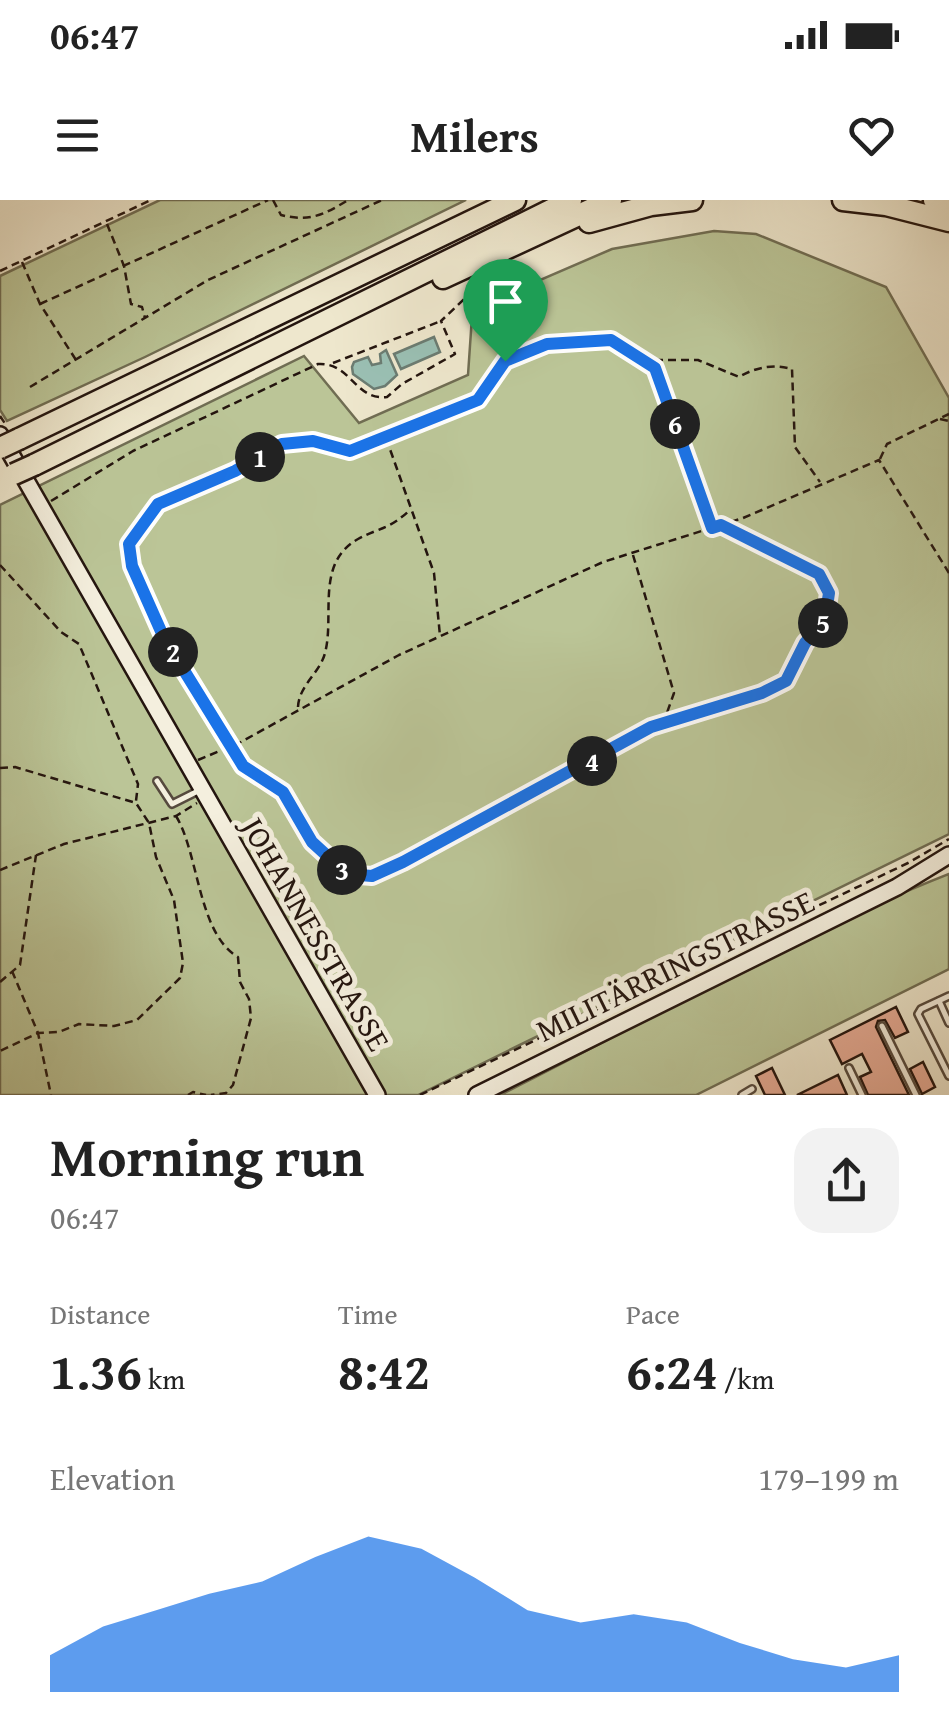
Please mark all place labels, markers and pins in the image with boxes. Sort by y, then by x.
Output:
pin [463,259,548,362]
pin: 6 [650,399,700,449]
pin: 1 [235,432,285,482]
pin: 5 [798,598,848,648]
pin: 2 [148,627,198,677]
pin: 4 [567,736,617,786]
pin: 3 [317,845,367,895]

